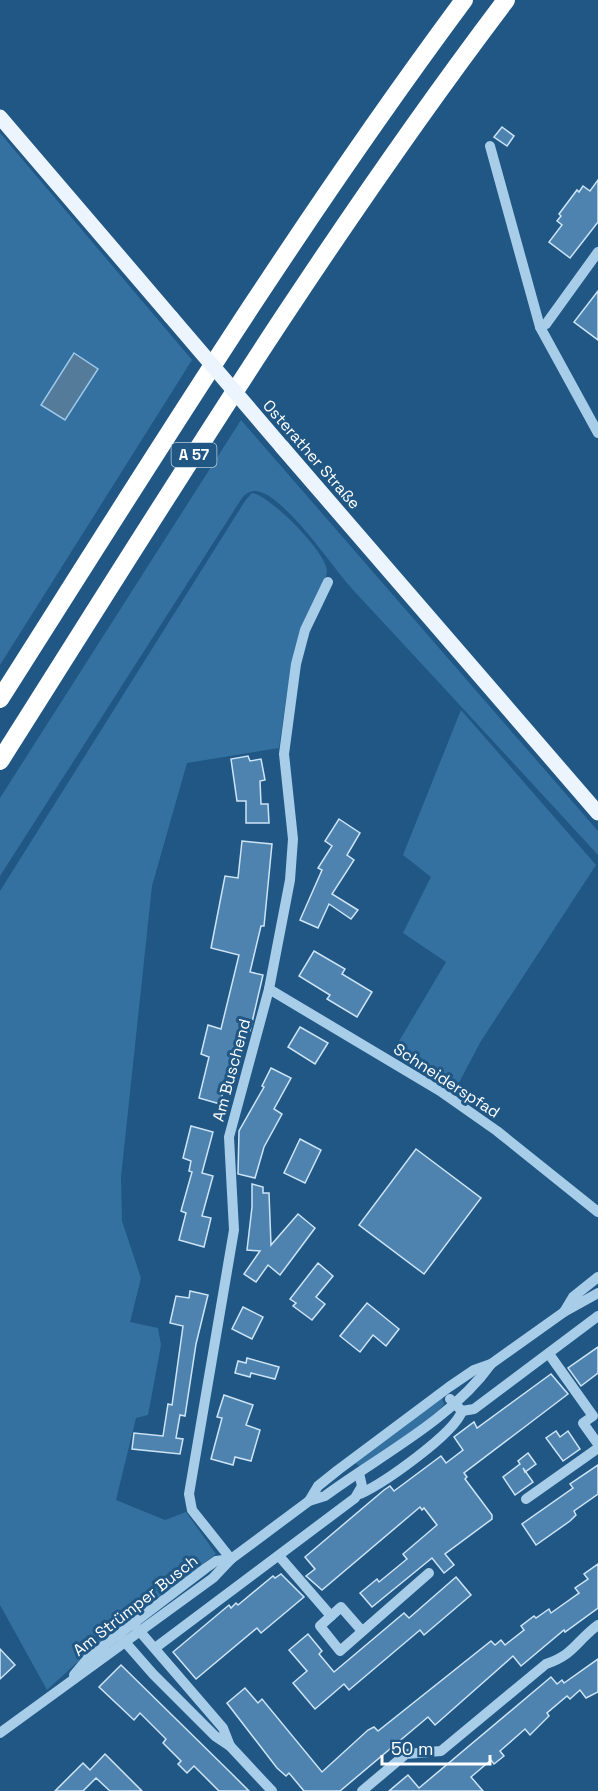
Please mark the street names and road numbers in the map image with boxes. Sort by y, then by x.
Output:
street label: Osterather Straße [258,395,365,513]
road number: A 57 [172,443,216,467]
street label: Am Buschend [208,1016,255,1124]
street label: Schneiderspfad [390,1038,504,1123]
street label: Am Strümper Busch [69,1550,202,1661]

